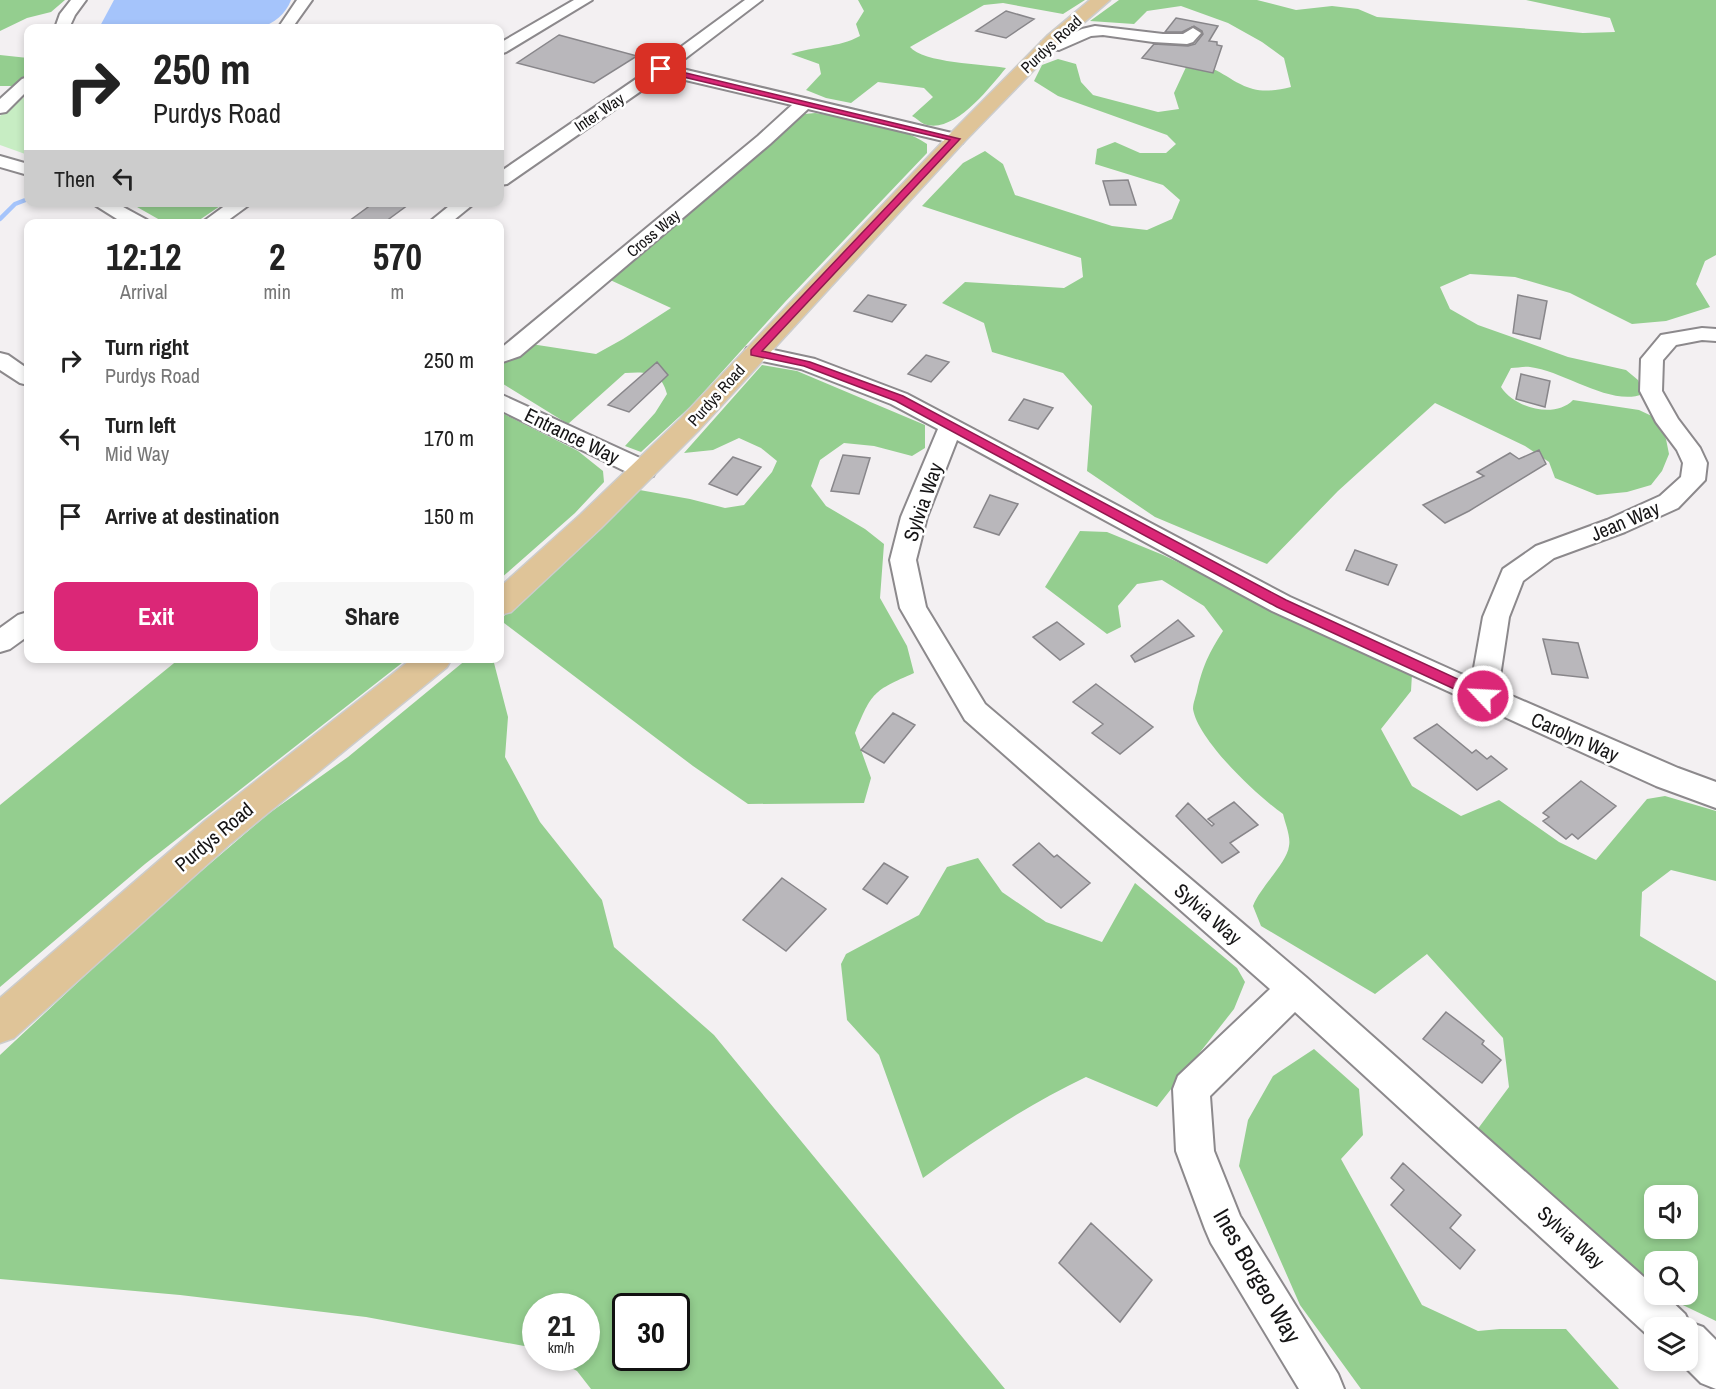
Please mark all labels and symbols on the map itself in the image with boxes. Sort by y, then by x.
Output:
street label: Purdys Road [1016,10,1086,78]
pin [635,43,686,94]
street label: Inter Way [570,87,629,137]
street label: Cross Way [622,204,685,262]
street label: Purdys Road [682,359,750,431]
street label: Entrance Way [520,401,625,470]
street label: Sylvia Way [897,458,949,545]
street label: Jean Way [1586,494,1664,547]
position arrow [1451,664,1515,728]
street label: Carolyn Way [1527,705,1624,768]
street label: Purdys Road [169,796,259,877]
street label: Sylvia Way [1169,877,1249,951]
street label: Sylvia Way [1532,1199,1611,1274]
street label: Ines Borgeo Way [1206,1202,1309,1349]
speed limit sign: 30 [612,1293,690,1371]

